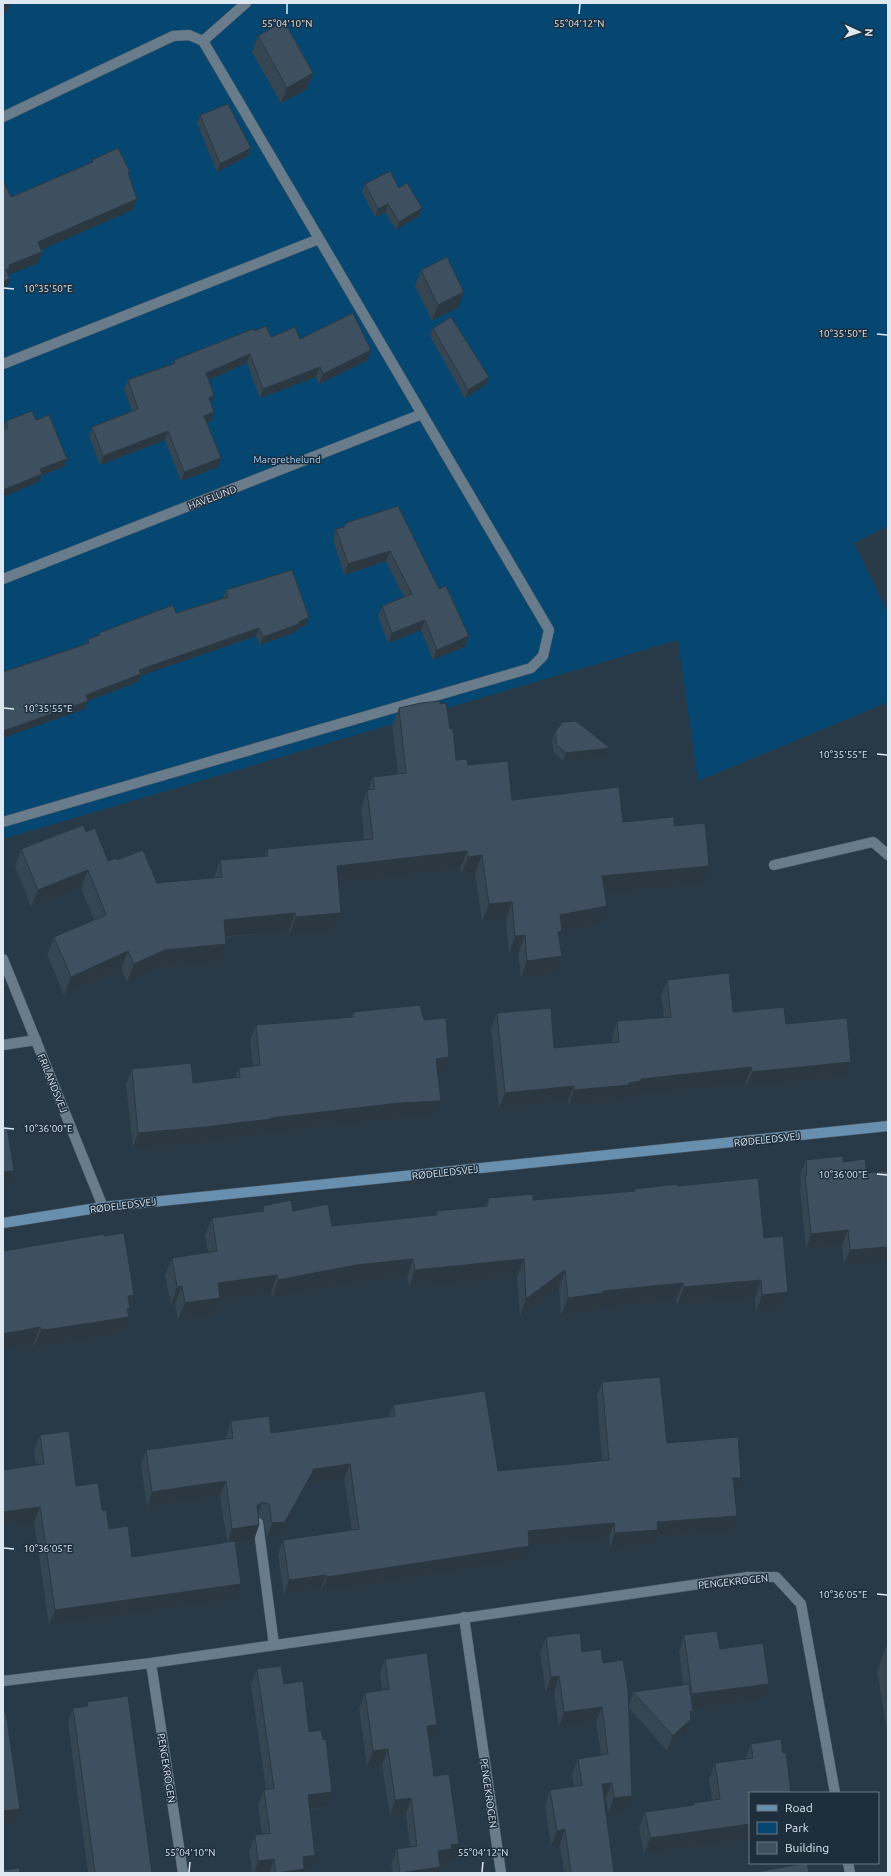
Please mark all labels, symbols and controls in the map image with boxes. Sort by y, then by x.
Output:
north arrow [839,12,879,52]
text: 55°04'10"N [262,18,312,29]
text: 55°04'12"N [554,18,604,29]
text: N [863,28,875,37]
text: 10°35'50"E [23,283,73,294]
text: 10°35'50"E [818,328,868,339]
park label: Margrethelund [253,454,321,465]
street label: HAVELUND [186,483,238,512]
text: 10°35'55"E [23,703,73,714]
text: 10°35'55"E [818,749,868,760]
street label: FRILANDSVEJ [36,1052,69,1114]
text: 10°36'00"E [23,1123,73,1134]
street label: RØDELEDSVEJ [733,1131,801,1148]
street label: RØDELEDSVEJ [411,1164,479,1181]
text: 10°36'00"E [818,1169,868,1180]
street label: RØDELEDSVEJ [89,1196,157,1215]
text: 10°36'05"E [23,1543,73,1554]
street label: PENGEKROGEN [697,1572,769,1591]
text: 10°36'05"E [818,1589,868,1600]
street label: PENGEKROGEN [156,1732,177,1804]
street label: PENGEKROGEN [478,1757,499,1829]
legend [749,1792,879,1864]
text: Road [785,1801,813,1814]
text: Park [785,1821,809,1834]
text: Building [785,1841,829,1854]
text: 55°04'10"N [165,1847,215,1858]
text: 55°04'12"N [458,1847,508,1858]

